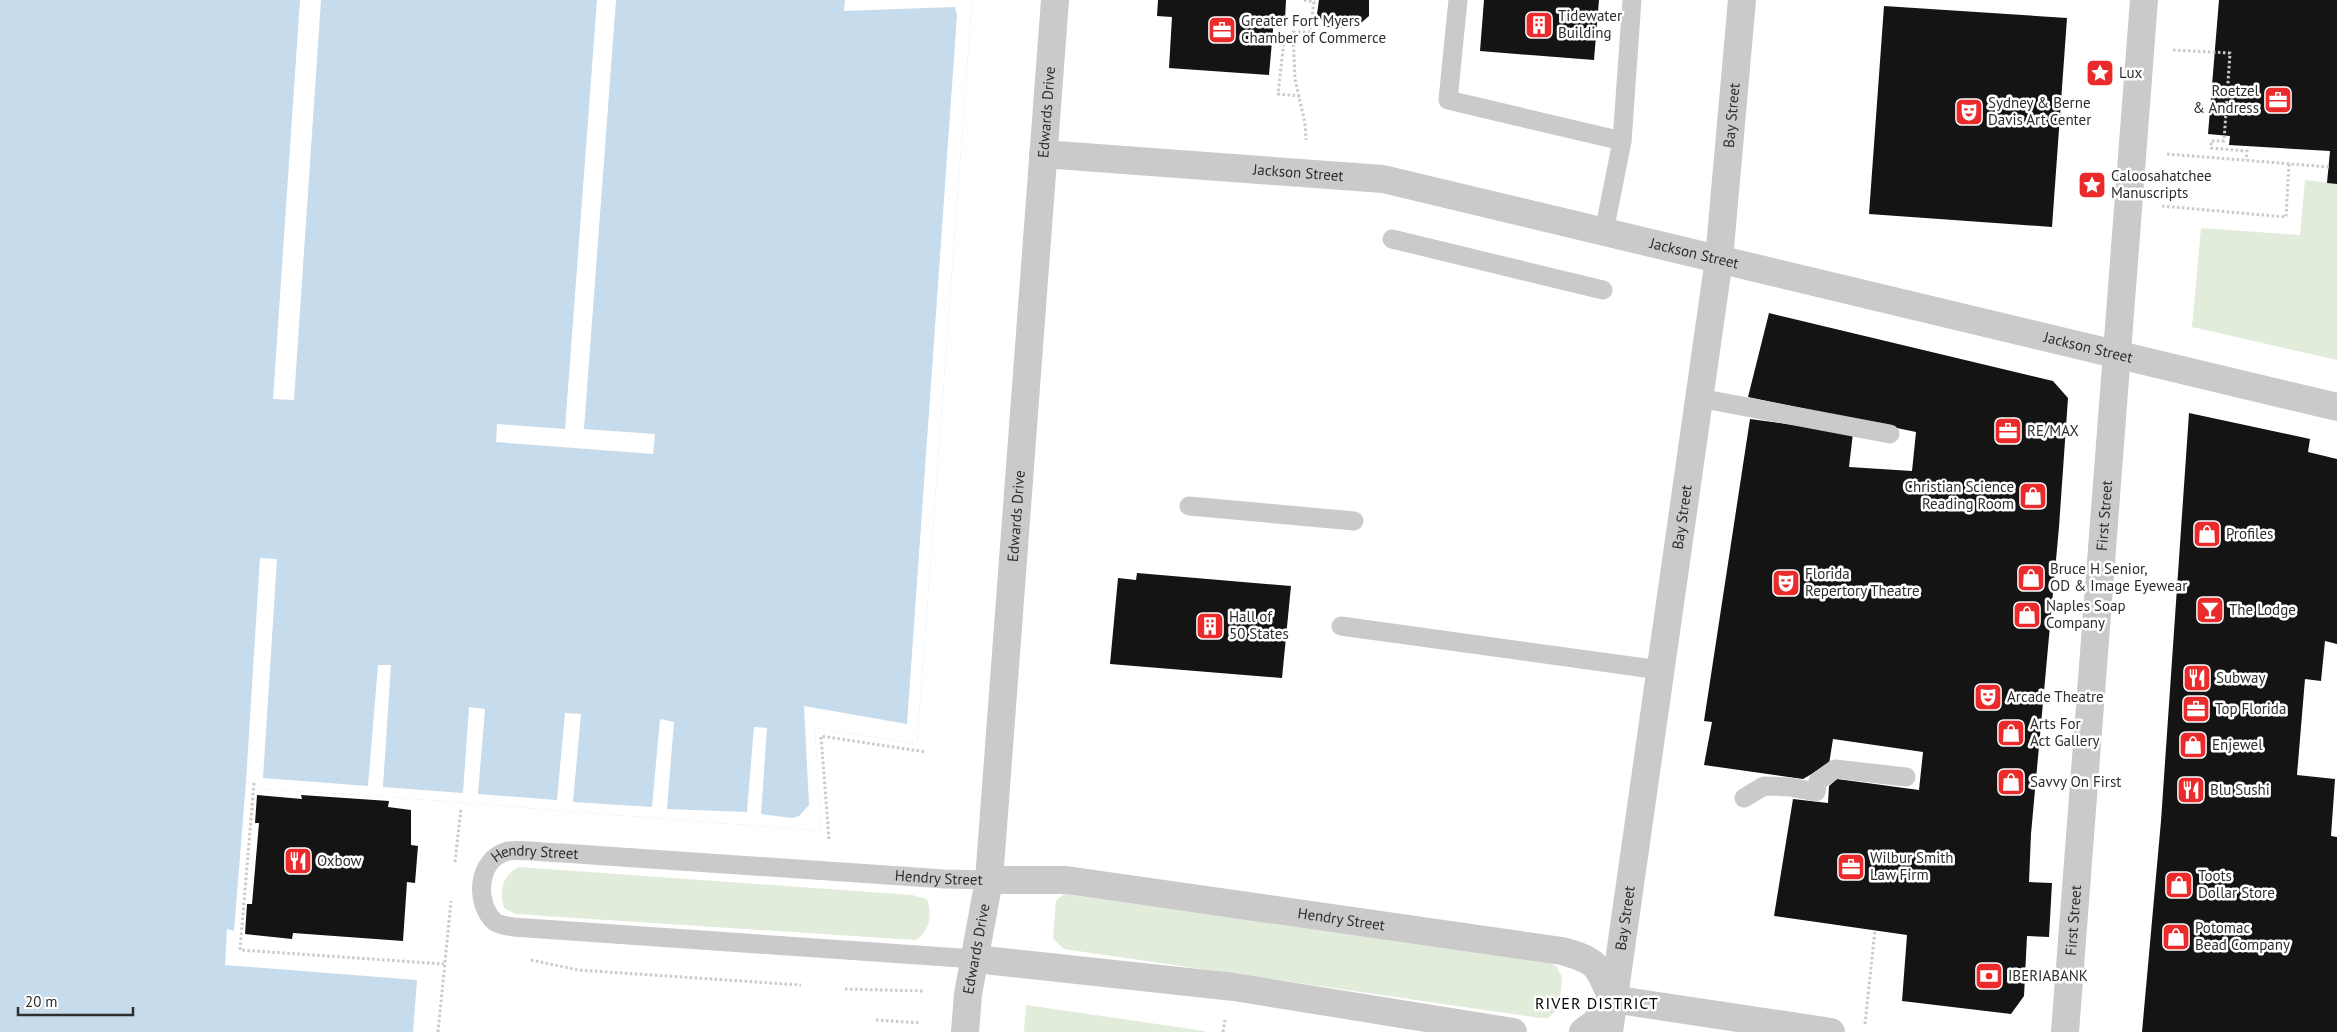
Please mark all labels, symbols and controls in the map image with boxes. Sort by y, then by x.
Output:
place label: Tidewater Building [1558,6,1622,42]
building icon: Tidewater Building [1524,10,1554,40]
place label: Greater Fort Myers Chamber of Commerce [1241,11,1386,47]
office icon: Greater Fort Myers Chamber of Commerce [1207,15,1237,45]
place icon: Lux [2085,58,2115,88]
place label: Lux [2119,63,2143,82]
street label: Edwards Drive [1033,66,1059,159]
place label: Roetzel & Andress [2193,81,2260,117]
street label: Bay Street [1719,82,1744,149]
office icon: Roetzel & Andress [2263,85,2293,115]
place label: Sydney & Berne Davis Art Center [1988,93,2091,129]
theatre icon: Sydney & Berne Davis Art Center [1954,97,1984,127]
street label: Jackson Street [1251,159,1344,185]
place label: Caloosahatchee Manuscripts [2111,166,2212,202]
place icon: Caloosahatchee Manuscripts [2077,170,2107,200]
street label: Jackson Street [1647,233,1741,273]
street label: Jackson Street [2041,327,2135,367]
office icon: RE/MAX [1993,416,2023,446]
place label: RE/MAX [2027,421,2079,440]
street label: Edwards Drive [1003,470,1029,563]
place label: Christian Science Reading Room [1904,477,2014,513]
street label: First Street [2092,479,2116,551]
shop icon: Christian Science Reading Room [2018,481,2048,511]
street label: Bay Street [1668,484,1696,551]
shop icon: Profiles [2192,519,2222,549]
place label: Profiles [2226,524,2273,543]
place label: Bruce H Senior, OD & Image Eyewear [2050,559,2187,595]
shop icon: Bruce H Senior, OD & Image Eyewear [2016,563,2046,593]
place label: Florida Repertory Theatre [1805,564,1920,600]
theatre icon: Florida Repertory Theatre [1771,568,1801,598]
bar icon: The Lodge [2195,595,2225,625]
place label: Naples Soap Company [2046,596,2126,632]
shop icon: Naples Soap Company [2012,600,2042,630]
place label: The Lodge [2229,600,2296,619]
place label: Hall of 50 States [1229,607,1289,643]
building icon: Hall of 50 States [1195,611,1225,641]
restaurant icon: Subway [2182,663,2212,693]
place label: Subway [2216,668,2265,687]
theatre icon: Arcade Theatre [1973,682,2003,712]
place label: Arcade Theatre [2007,687,2104,706]
office icon: Top Florida [2181,694,2211,724]
place label: Top Florida [2215,699,2286,718]
place label: Arts For Act Gallery [2030,714,2100,750]
shop icon: Arts For Act Gallery [1996,718,2026,748]
shop icon: Enjewel [2178,730,2208,760]
place label: Enjewel [2212,735,2263,754]
shop icon: Savvy On First [1996,767,2026,797]
place label: Savvy On First [2030,772,2121,791]
restaurant icon: Blu Sushi [2176,775,2206,805]
place label: Blu Sushi [2210,780,2270,799]
street label: Hendry Street [487,840,579,866]
restaurant icon: Oxbow [283,846,313,876]
place label: Wilbur Smith Law Firm [1870,848,1954,884]
place label: Oxbow [317,851,362,870]
office icon: Wilbur Smith Law Firm [1836,852,1866,882]
street label: Hendry Street [894,866,983,889]
place label: Toots Dollar Store [2198,866,2275,902]
shop icon: Toots Dollar Store [2164,870,2194,900]
street label: First Street [2061,884,2085,956]
street label: Bay Street [1611,885,1639,952]
street label: Edwards Drive [958,902,993,996]
street label: Hendry Street [1296,903,1386,935]
place label: Potomac Bead Company [2195,918,2290,954]
shop icon: Potomac Bead Company [2161,922,2191,952]
bank icon: IBERIABANK [1974,961,2004,991]
place label: IBERIABANK [2008,966,2088,985]
scale bar [18,984,132,1016]
text: 20 m [25,992,58,1011]
district label: RIVER DISTRICT [1535,993,1659,1013]

